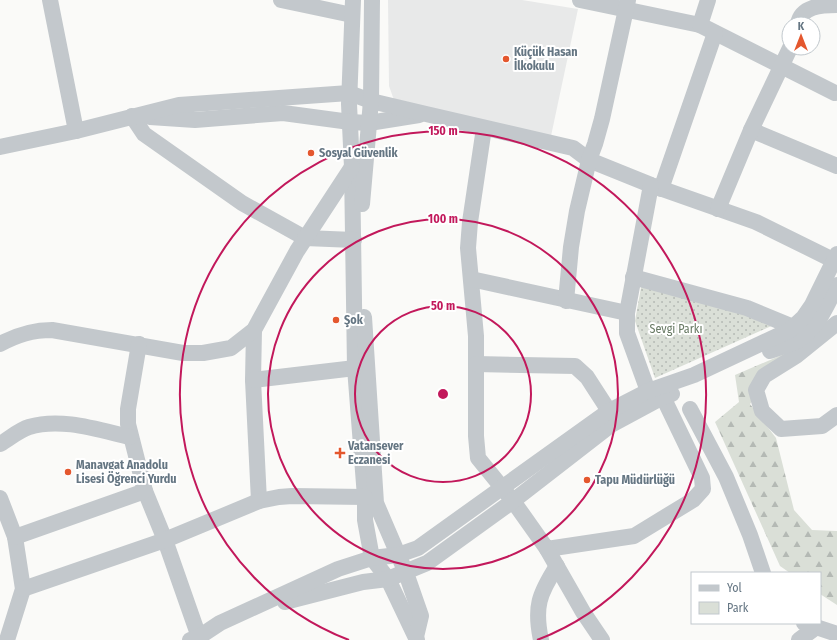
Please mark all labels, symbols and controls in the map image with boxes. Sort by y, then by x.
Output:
north arrow [781,16,821,56]
text: K [798,20,805,33]
place label: Küçük Hasan İlkokulu [514,45,578,73]
marker: Küçük Hasan İlkokulu [501,54,511,64]
text: 150 m [428,124,458,138]
place label: Sosyal Güvenlik [319,146,398,160]
marker: Sosyal Güvenlik [306,148,316,158]
text: 100 m [428,212,458,226]
text: 50 m [431,299,455,313]
place label: Şok [344,313,364,328]
marker: Şok [331,315,341,325]
park label: Sevgi Parkı [650,322,702,336]
centre of rings [436,387,450,401]
place label: Vatansever Eczanesi [347,439,404,467]
marker: Vatansever Eczanesi [335,448,345,458]
place label: Manavgat Anadolu Lisesi Öğrenci Yurdu [76,458,177,486]
marker: Manavgat Anadolu Lisesi Öğrenci Yurdu [63,467,73,477]
place label: Tapu Müdürlüğü [595,472,675,487]
marker: Tapu Müdürlüğü [582,475,592,485]
legend [691,572,821,624]
text: Yol [727,581,742,595]
text: Park [727,601,749,615]

